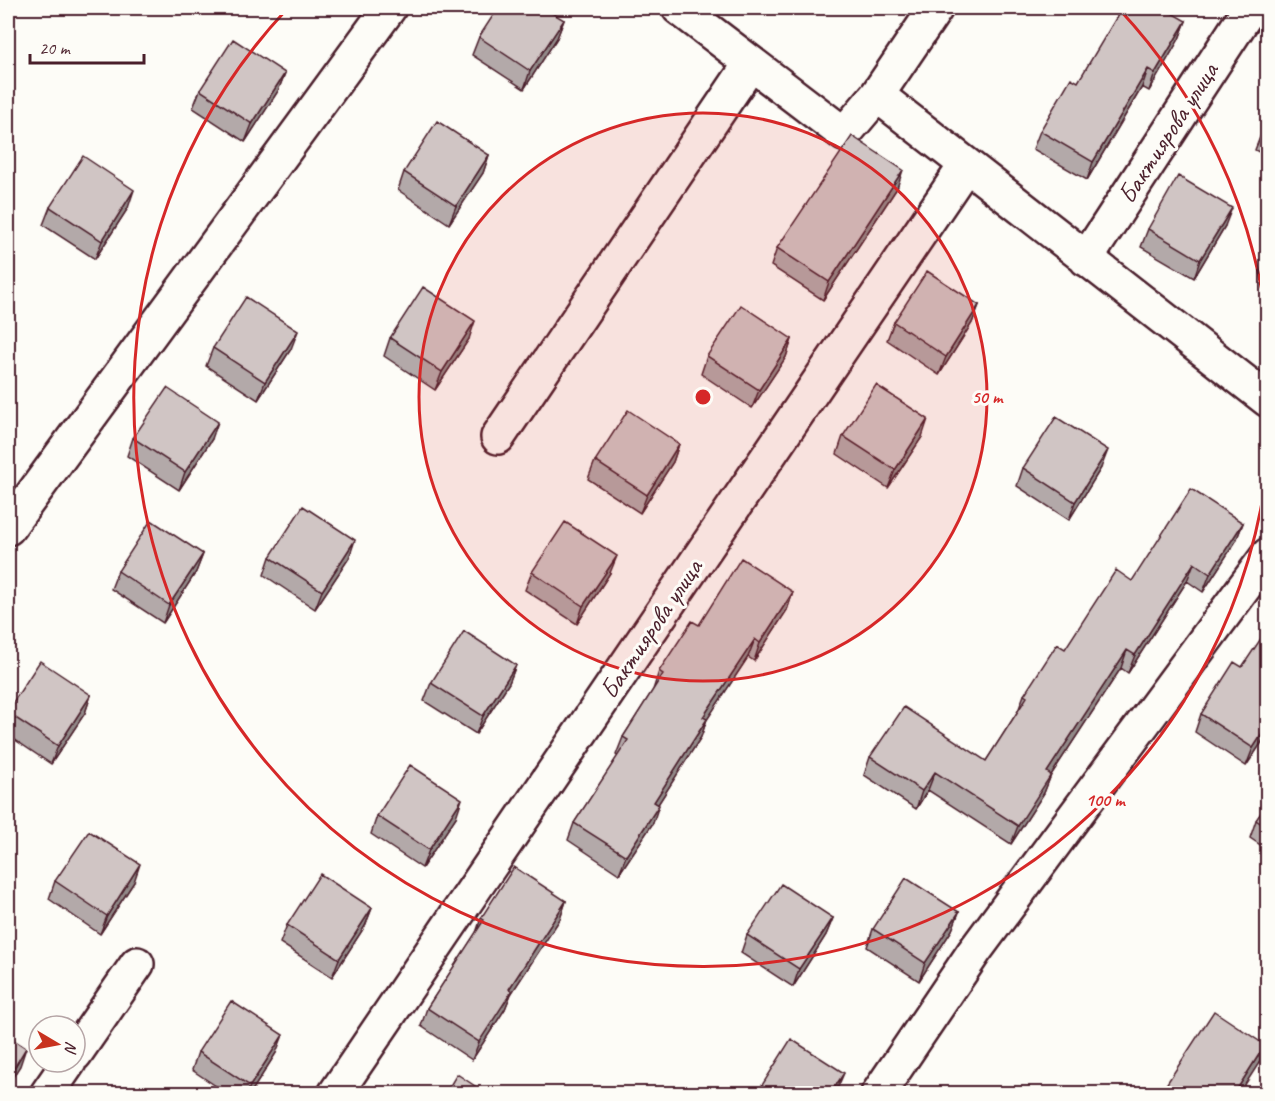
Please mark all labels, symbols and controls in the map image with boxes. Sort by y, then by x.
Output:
scale bar [30,27,144,65]
text: 20 m [39,37,72,59]
street label: Бактиярова улица [1110,55,1227,210]
text: 50 m [972,386,1004,408]
centre of rings [693,387,713,407]
street label: Бактиярова улица [592,552,711,705]
text: 100 m [1086,789,1126,811]
north arrow [27,1014,87,1074]
text: N [60,1040,81,1056]

